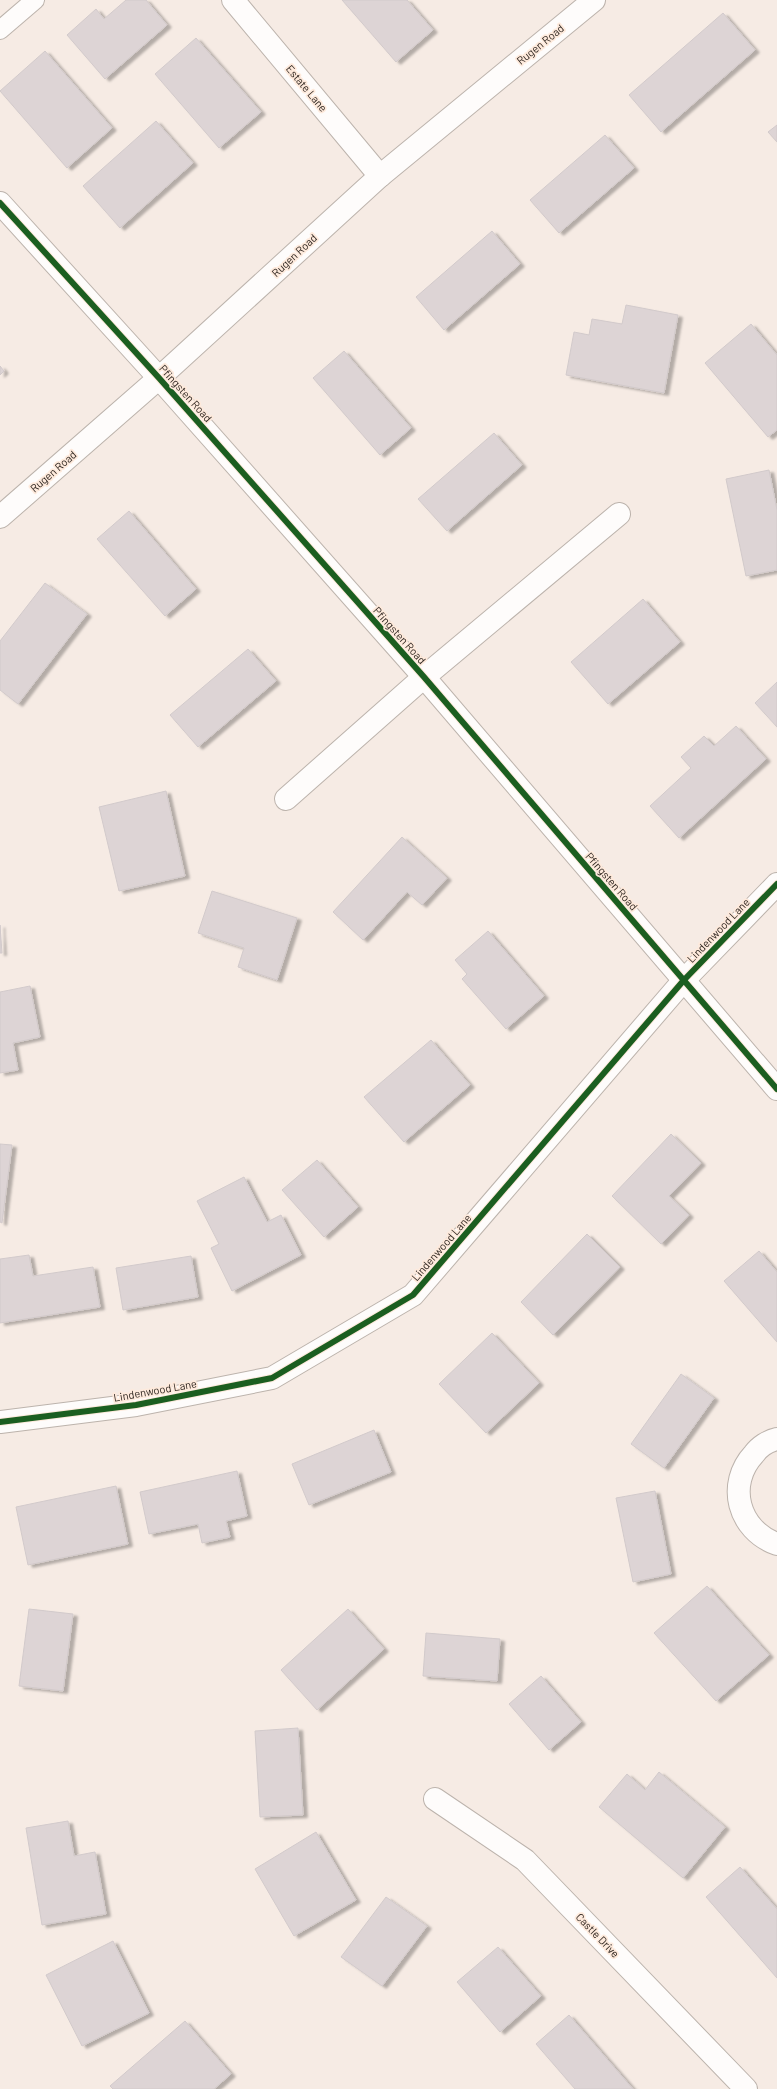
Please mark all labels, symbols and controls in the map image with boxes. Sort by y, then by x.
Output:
street label: Rugen Road [514,21,566,67]
street label: Estate Lane [284,62,330,114]
street label: Rugen Road [269,231,319,279]
street label: Pfingsten Road [157,362,215,424]
street label: Rugen Road [27,447,79,495]
street label: Pfingsten Road [371,604,429,666]
street label: Pfingsten Road [583,849,641,913]
street label: Lindenwood Lane [684,895,752,965]
street label: Lindenwood Lane [408,1211,474,1283]
street label: Lindenwood Lane [112,1376,198,1404]
street label: Castle Drive [574,1910,622,1960]

